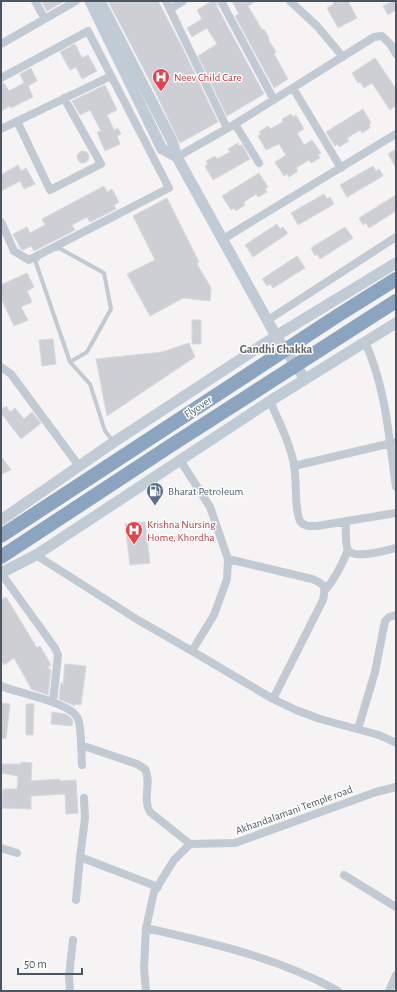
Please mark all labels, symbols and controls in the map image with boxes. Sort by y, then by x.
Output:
hospital icon: Neev Child Care [151,67,171,92]
place label: Neev Child Care [174,72,242,83]
district label: Gandhi Chakka [240,343,313,355]
street label: Flyover [182,394,214,420]
fuel station icon: Bharat Petroleum [145,481,165,506]
place label: Bharat Petroleum [168,486,244,497]
place label: Krishna Nursing Home, Khordha [147,519,216,543]
hospital icon: Krishna Nursing Home, Khordha [124,520,144,545]
street label: Akhandalamani Temple road [234,784,354,836]
scale bar [18,950,82,976]
text: 50 m [24,958,47,970]

